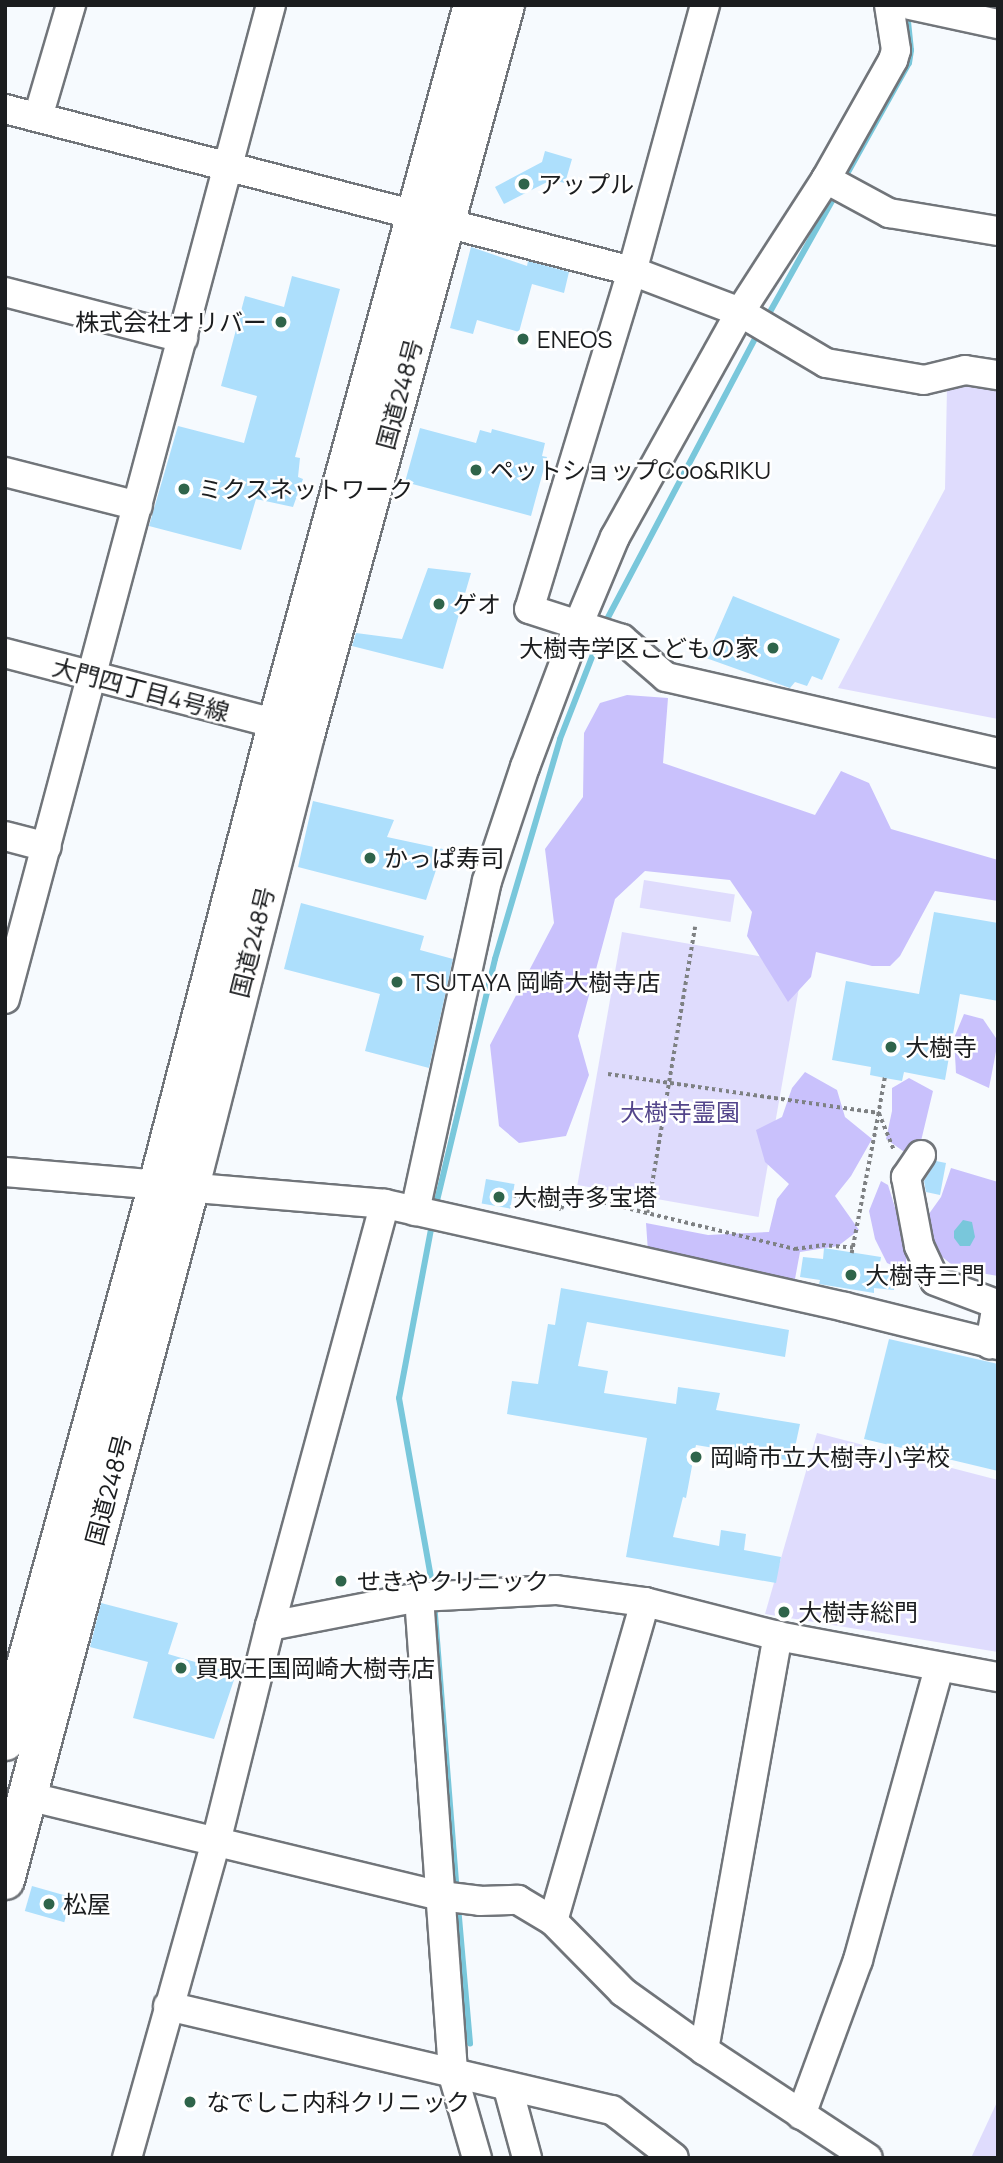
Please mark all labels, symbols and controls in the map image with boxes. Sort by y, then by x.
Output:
place label: アップル [538,170,634,198]
marker: アップル [516,176,532,192]
place label: 株式会社オリバー [75,308,267,336]
marker: 株式会社オリバー [273,314,289,330]
place label: ENEOS [537,325,612,353]
marker: ENEOS [515,331,531,347]
street label: 国道248号 [370,336,428,452]
place label: ペットショップCoo&RIKU [490,456,771,484]
marker: ペットショップCoo&RIKU [468,462,484,478]
place label: ミクスネットワーク [198,475,414,503]
marker: ミクスネットワーク [176,481,192,497]
place label: ゲオ [453,590,501,618]
marker: ゲオ [431,596,447,612]
place label: 大樹寺学区こどもの家 [519,634,759,662]
marker: 大樹寺学区こどもの家 [765,640,781,656]
street label: 大門四丁目4号線 [49,652,233,726]
place label: かっぱ寿司 [384,844,504,872]
marker: かっぱ寿司 [362,850,378,866]
street label: 国道248号 [224,884,280,1000]
place label: TSUTAYA 岡崎大樹寺店 [411,968,660,996]
marker: TSUTAYA 岡崎大樹寺店 [389,974,405,990]
place label: 大樹寺 [905,1033,977,1061]
marker: 大樹寺 [883,1039,899,1055]
park label: 大樹寺霊園 [620,1098,740,1126]
place label: 大樹寺多宝塔 [513,1183,657,1211]
marker: 大樹寺多宝塔 [491,1189,507,1205]
place label: 大樹寺三門 [865,1261,985,1289]
marker: 大樹寺三門 [843,1267,859,1283]
street label: 国道248号 [79,1432,137,1548]
place label: 岡崎市立大樹寺小学校 [710,1443,950,1471]
marker: 岡崎市立大樹寺小学校 [688,1449,704,1465]
place label: せきやクリニック [357,1567,549,1595]
marker: せきやクリニック [331,1571,351,1591]
place label: 大樹寺総門 [798,1598,918,1626]
marker: 大樹寺総門 [776,1604,792,1620]
place label: 買取王国岡崎大樹寺店 [195,1654,435,1682]
marker: 買取王国岡崎大樹寺店 [173,1660,189,1676]
place label: 松屋 [63,1890,111,1918]
marker: 松屋 [41,1896,57,1912]
place label: なでしこ内科クリニック [206,2088,470,2116]
marker: なでしこ内科クリニック [180,2092,200,2112]

